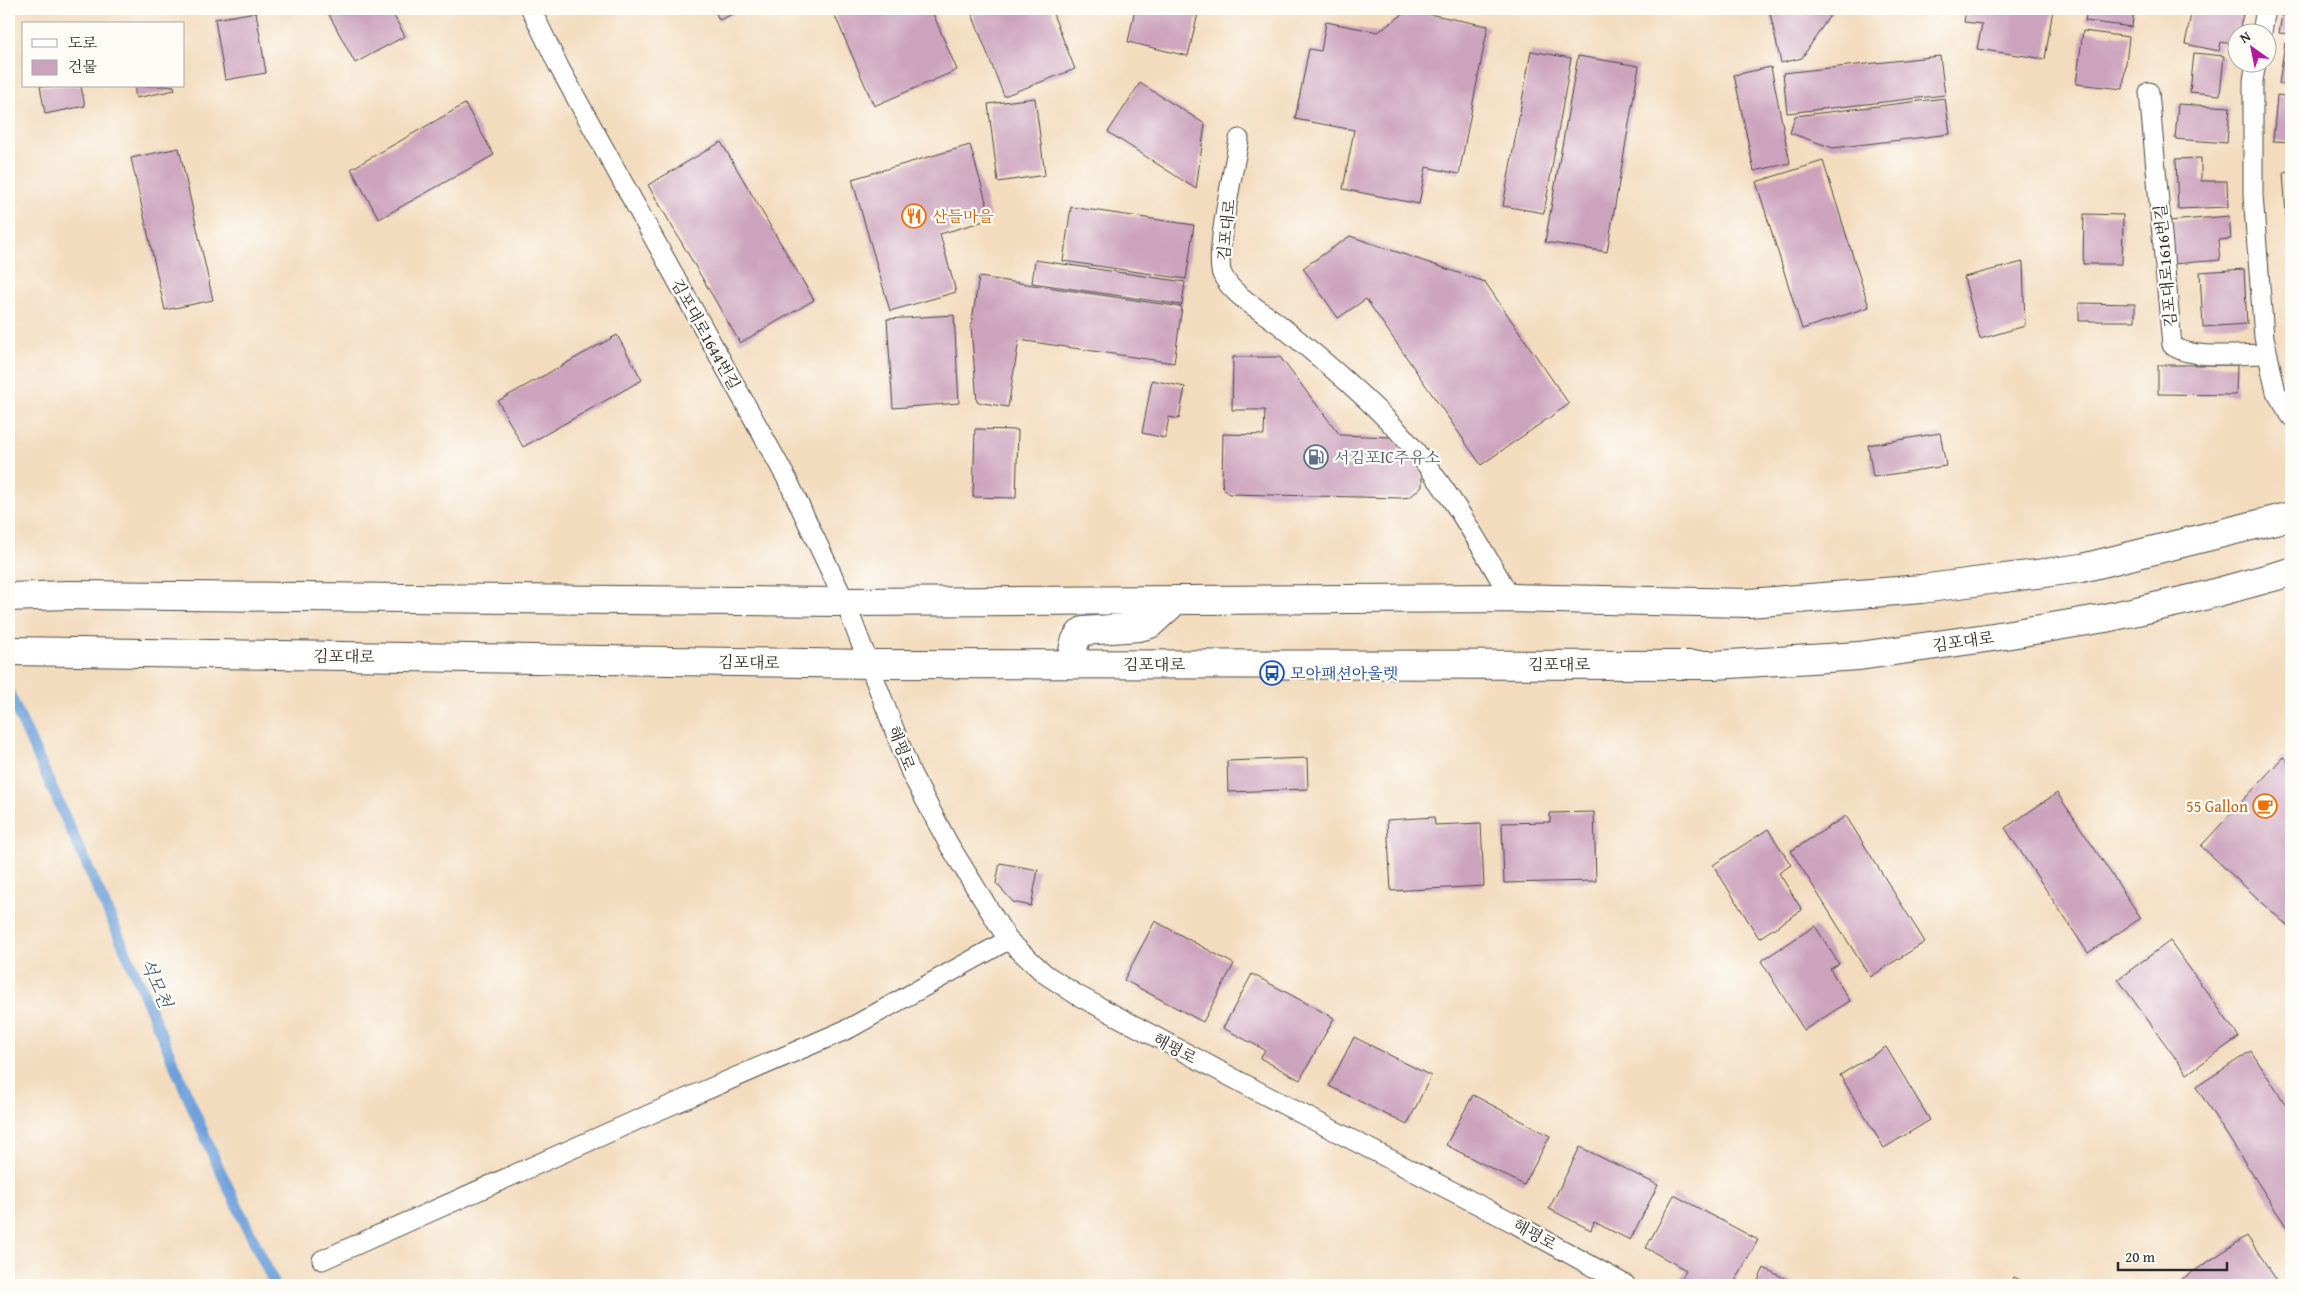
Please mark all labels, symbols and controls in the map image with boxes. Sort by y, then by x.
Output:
legend [22,22,185,88]
north arrow [2228,22,2278,72]
text: N [2236,26,2255,48]
text: 도로 [68,32,97,53]
text: 건물 [68,56,97,77]
street label: 김포대로 [1211,197,1241,262]
restaurant icon: 산들마을 [901,203,927,229]
street label: 김포대로1616번길 [2148,203,2182,329]
place label: 산들마을 [932,204,994,228]
street label: 김포대로1644번길 [666,274,746,394]
fuel station icon: 서김포IC주유소 [1303,444,1329,470]
place label: 서김포IC주유소 [1334,445,1440,469]
street label: 김포대로 [1931,625,1996,657]
street label: 김포대로 [313,643,376,669]
street label: 김포대로 [718,649,781,675]
street label: 김포대로 [1123,652,1185,676]
street label: 김포대로 [1528,652,1590,676]
bus stop icon: 모아패션아울렛 [1259,660,1285,686]
place label: 모아패션아울렛 [1290,661,1398,685]
street label: 해평로 [882,722,922,774]
cafe icon: 55 Gallon [2252,793,2278,819]
place label: 55 Gallon [2186,794,2248,818]
water label: 석모천 [134,953,180,1014]
street label: 해평로 [1149,1027,1202,1070]
street label: 해평로 [1509,1212,1562,1256]
scale bar [2118,1239,2226,1271]
text: 20 m [2125,1246,2156,1267]

